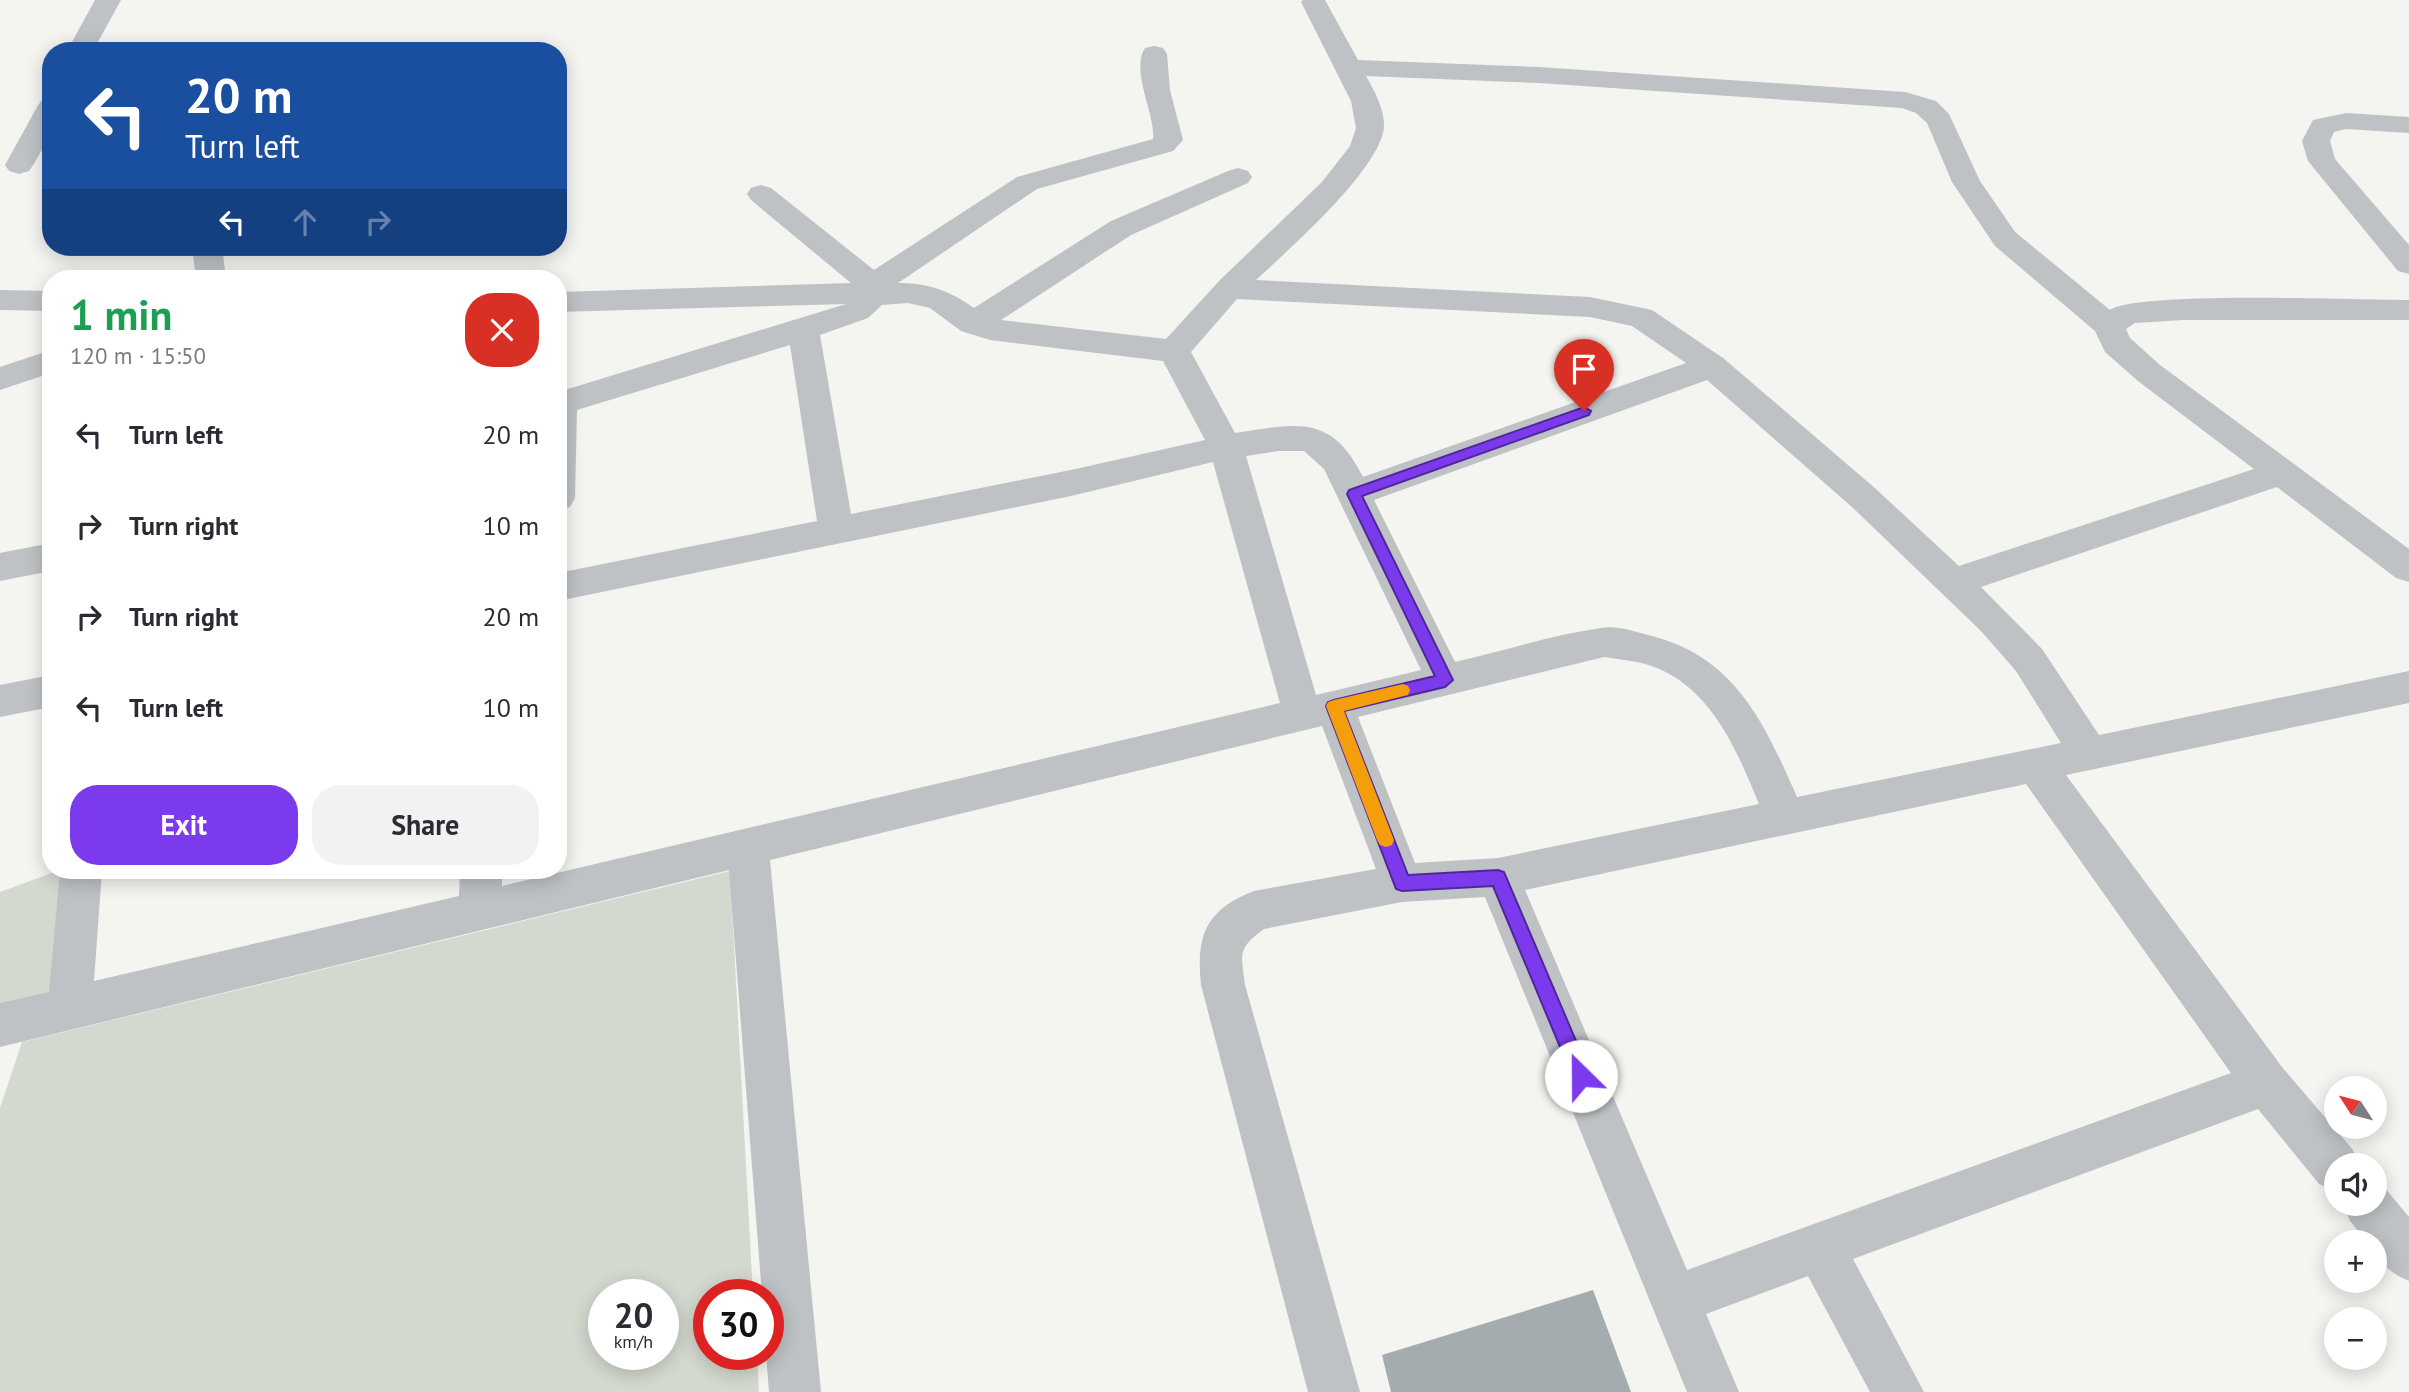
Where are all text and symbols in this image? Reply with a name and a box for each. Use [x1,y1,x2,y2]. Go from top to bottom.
text: 20 m [185,63,292,127]
icon: left [70,70,161,161]
text: Turn left [185,125,300,167]
icon: left [213,203,251,241]
icon: ahead [286,203,324,241]
icon: right [359,203,397,241]
text: 1 min [70,287,172,342]
button: close [465,293,539,367]
pin [1554,339,1614,411]
text: 120 m · 15:50 [70,341,206,370]
icon: arrive [1565,350,1603,388]
icon: left [70,416,108,454]
text: Turn left [129,418,223,451]
text: 20 m [483,418,539,451]
icon: right [70,507,108,545]
text: Turn right [129,509,238,542]
text: 10 m [483,509,539,542]
icon: right [70,598,108,636]
text: Turn right [129,600,238,633]
text: 20 m [483,600,539,633]
icon: left [70,689,108,727]
text: Turn left [129,691,223,724]
text: 10 m [483,691,539,724]
button: Exit [70,785,298,865]
button: Share [312,785,539,865]
position arrow [1544,1039,1618,1113]
north arrow [2324,1076,2387,1139]
map controls [2324,1076,2387,1370]
button: sound [2324,1153,2387,1216]
button: + [2324,1230,2387,1293]
speed limit sign: 30 [693,1279,784,1370]
text: 20 [614,1292,653,1338]
button: − [2324,1307,2387,1370]
text: km/h [614,1330,653,1353]

